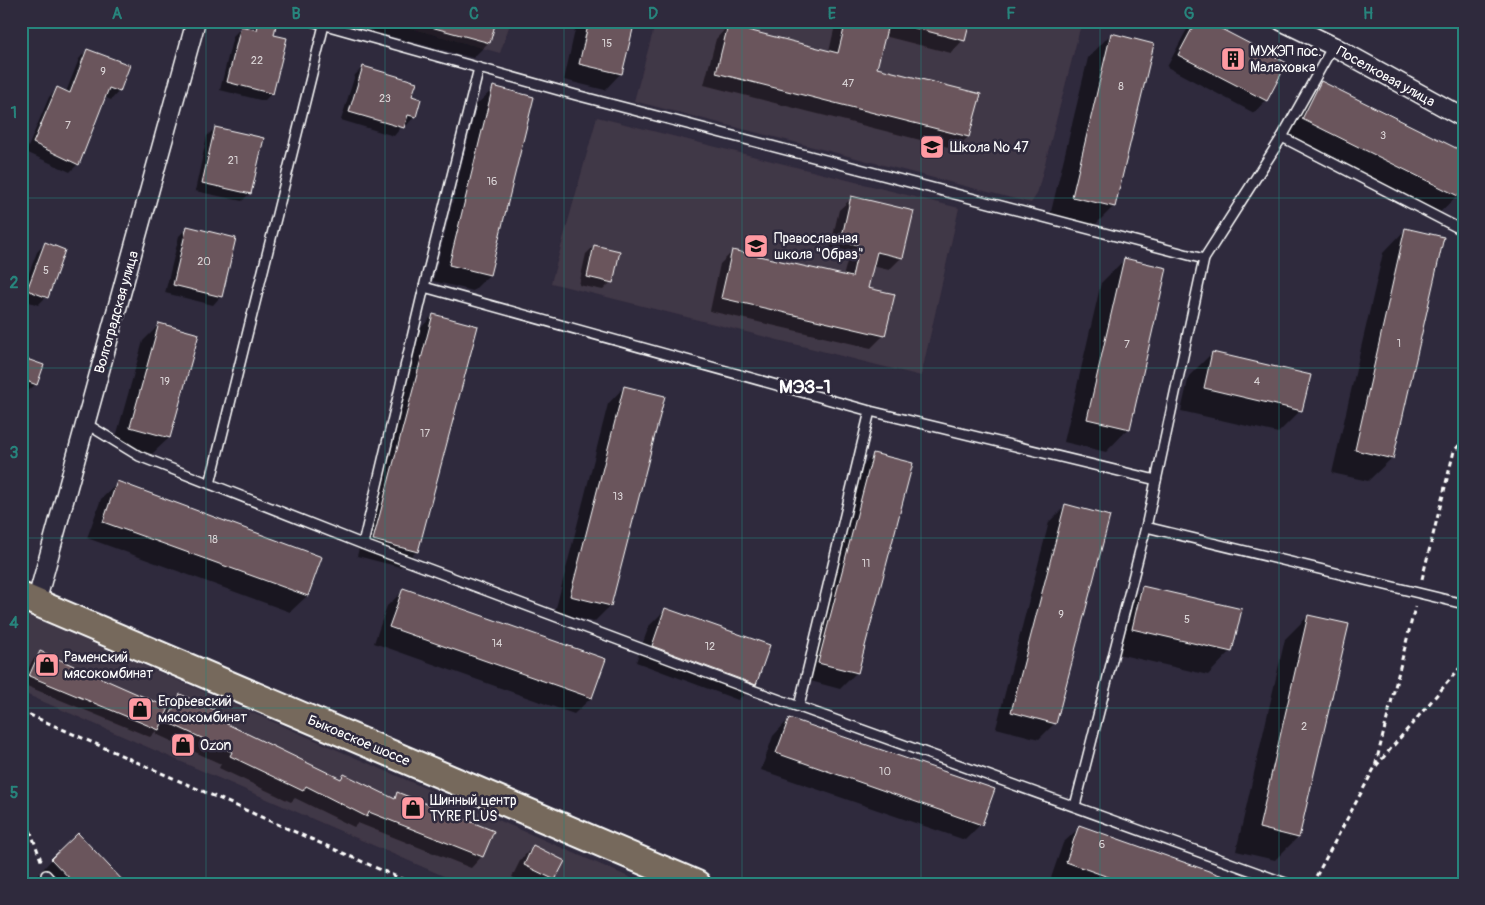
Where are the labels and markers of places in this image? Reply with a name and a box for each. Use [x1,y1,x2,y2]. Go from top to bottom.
place label: МУЖЭП пос. Малаховка [1250,43,1322,76]
building icon: МУЖЭП пос. Малаховка [1220,46,1246,72]
school or university icon: Школа № 47 [919,134,945,160]
place label: Школа № 47 [950,139,1029,156]
place label: Православная школа "Образ" [774,230,864,263]
school or university icon: Православная школа "Образ" [743,233,769,259]
place label: Раменский мясокомбинат [64,649,153,682]
shop icon: Раменский мясокомбинат [34,652,60,678]
place label: Егорьевский мясокомбинат [158,693,247,726]
shop icon: Егорьевский мясокомбинат [127,696,153,722]
shop icon: Ozon [170,732,196,758]
place label: Ozon [200,737,232,754]
place label: Шинный центр TYRE PLUS [430,792,517,825]
shop icon: Шинный центр TYRE PLUS [400,795,426,821]

